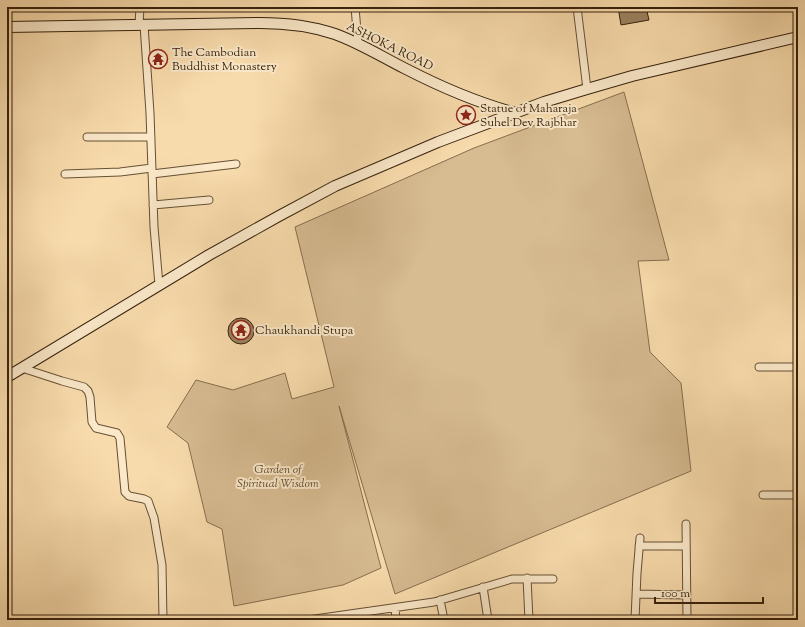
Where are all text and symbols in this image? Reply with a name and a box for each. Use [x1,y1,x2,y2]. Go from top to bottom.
street label: ASHOKA ROAD [343,18,436,76]
place label: The Cambodian Buddhist Monastery [172,44,277,76]
temple icon: The Cambodian Buddhist Monastery [147,48,169,70]
place label: Statue of Maharaja Suhel Dev Rajbhar [480,100,577,132]
place icon: Statue of Maharaja Suhel Dev Rajbhar [455,104,477,126]
temple icon: Chaukhandi Stupa [230,319,252,341]
place label: Chaukhandi Stupa [255,322,354,340]
park label: Garden of Spiritual Wisdom [237,461,319,493]
scale bar [655,579,763,605]
text: 100 m [661,585,690,603]

